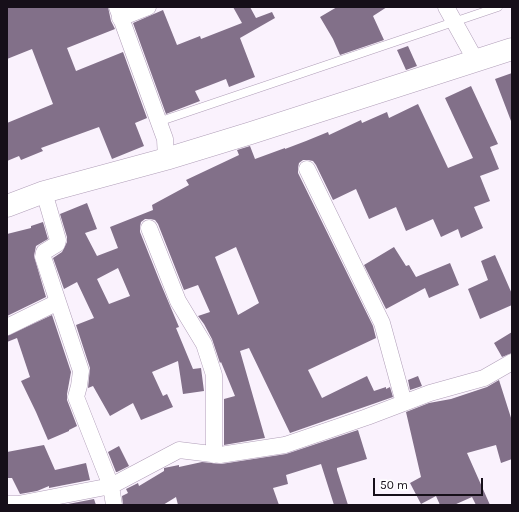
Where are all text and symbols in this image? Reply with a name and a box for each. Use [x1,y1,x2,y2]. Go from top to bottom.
scale bar [375,470,485,496]
text: 50 m [380,478,408,492]

